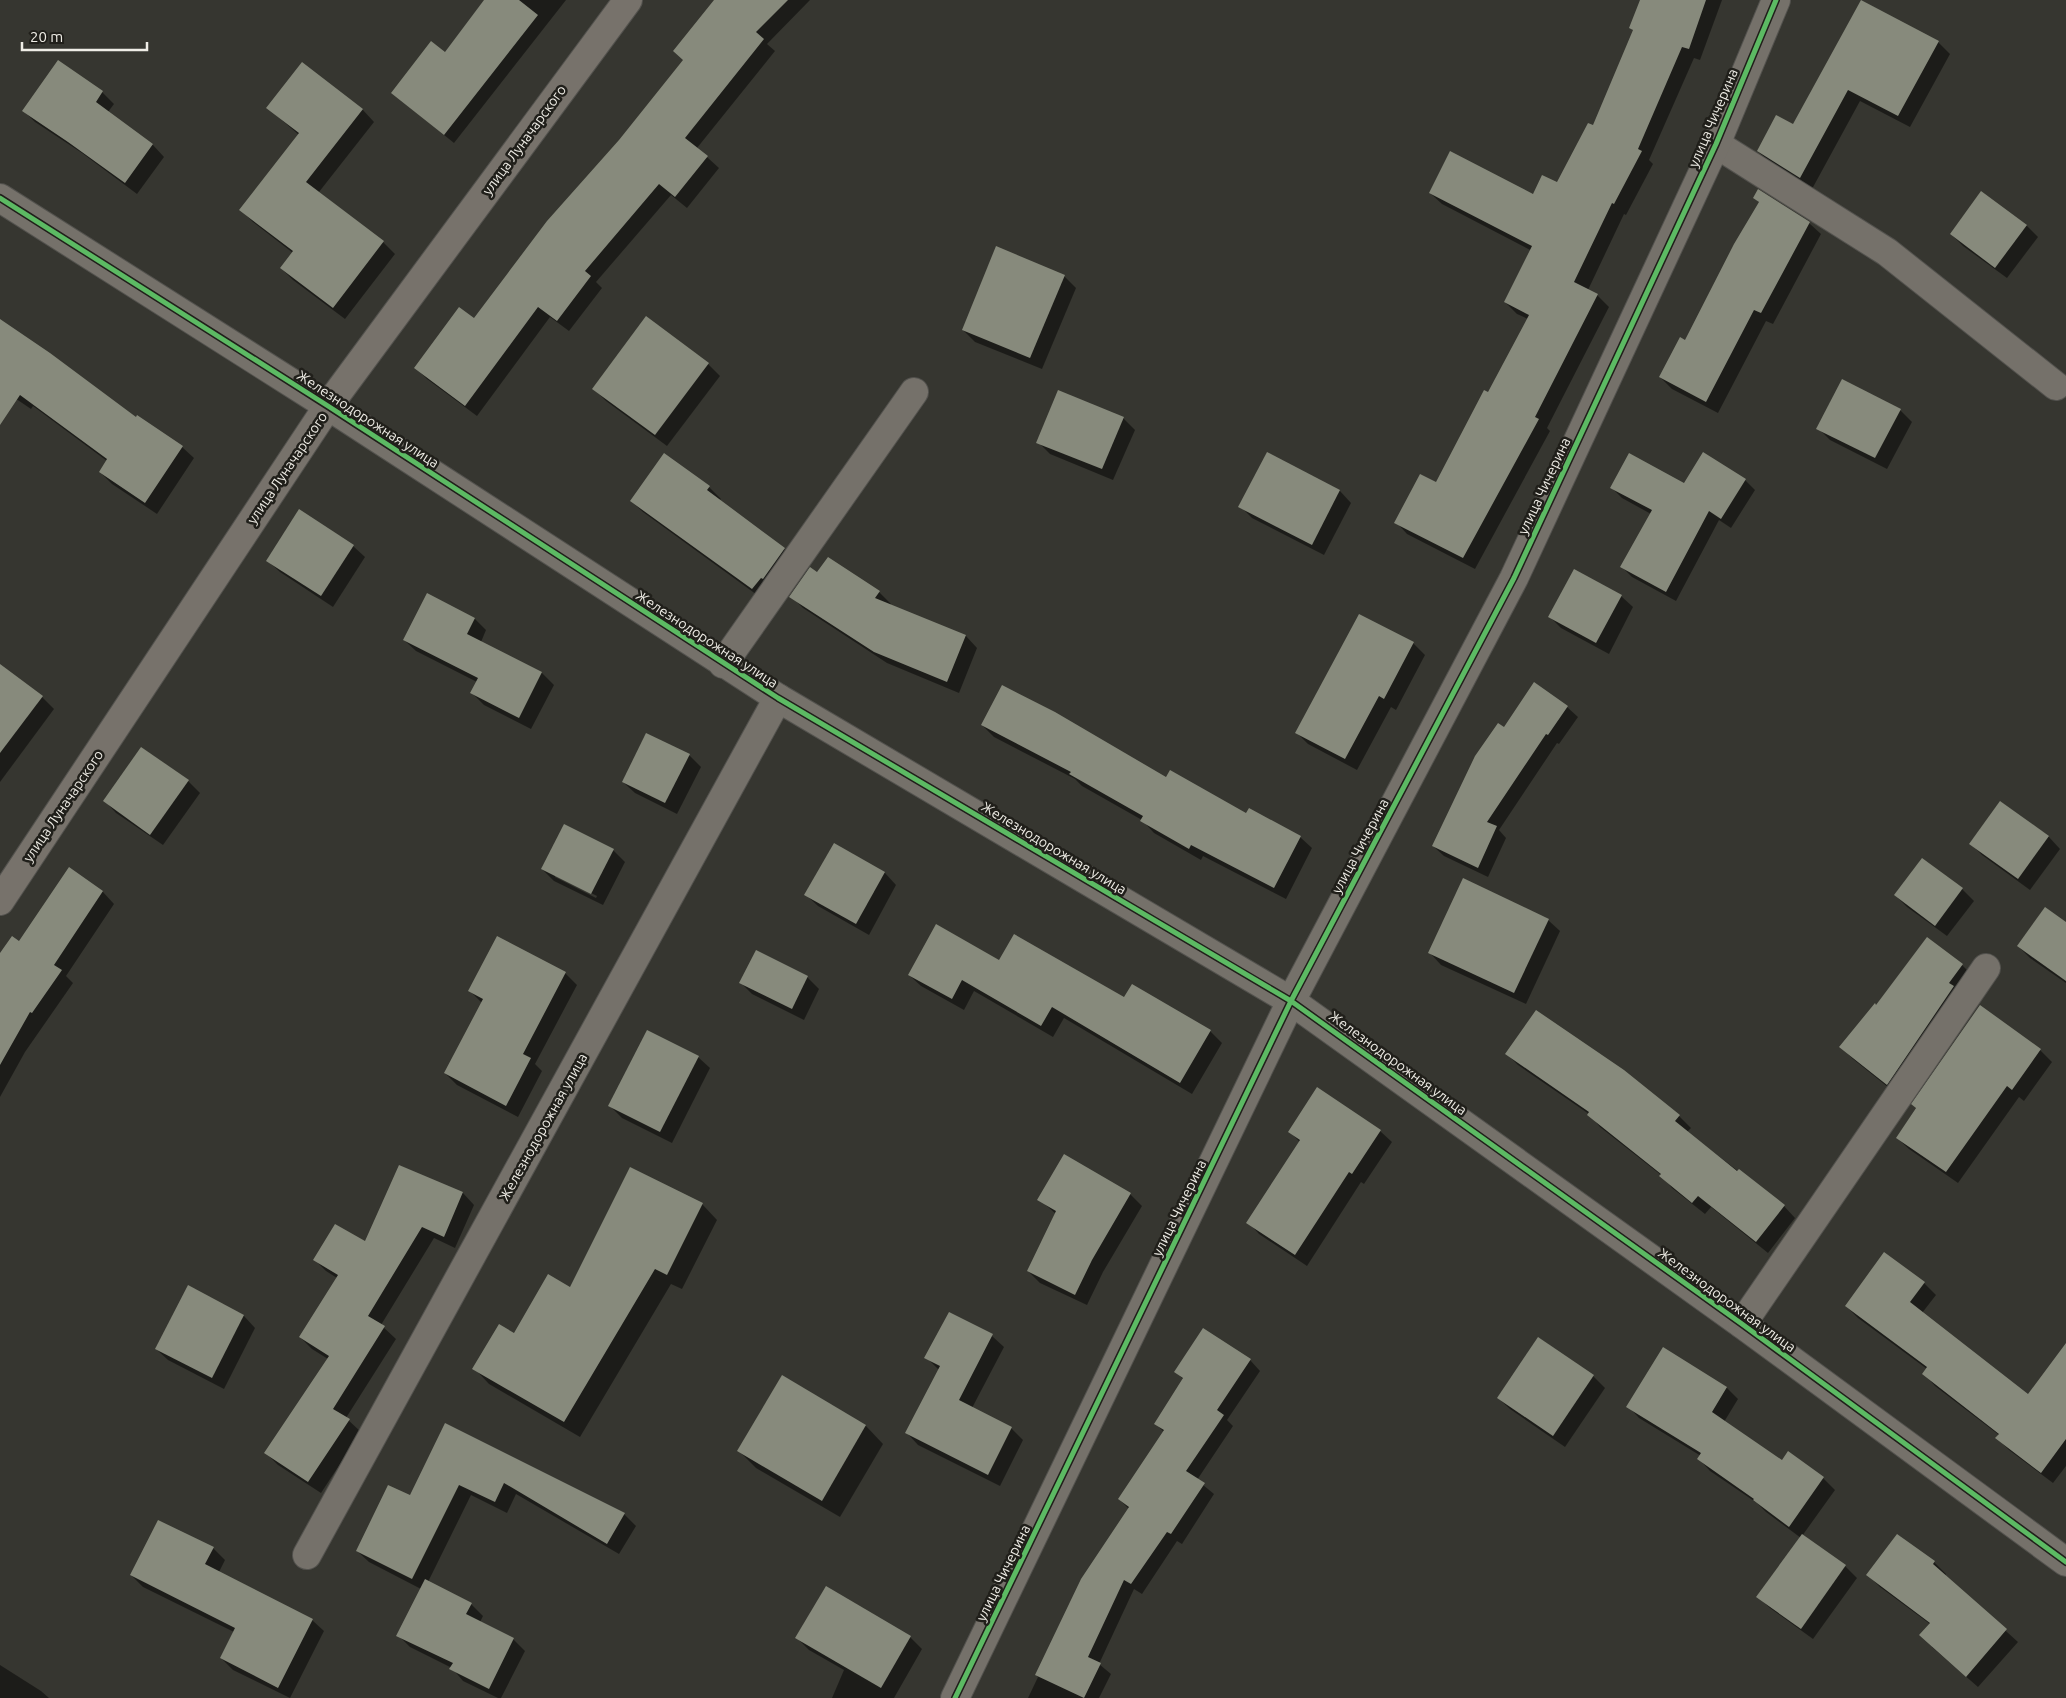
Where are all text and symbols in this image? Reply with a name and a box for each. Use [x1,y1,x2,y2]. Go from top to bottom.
scale bar [22,20,148,52]
text: 20 m [30,28,63,45]
street label: улица Чичерина [1685,66,1741,170]
street label: улица Луначарского [479,82,569,198]
street label: Железнодорожная улица [294,367,442,471]
street label: улица Луначарского [244,409,330,527]
street label: улица Чичерина [1514,435,1574,537]
street label: Железнодорожная улица [633,587,781,691]
street label: улица Луначарского [20,747,106,865]
street label: улица Чичерина [1328,796,1392,896]
street label: Железнодорожная улица [979,798,1129,898]
street label: Железнодорожная улица [1326,1008,1470,1118]
street label: Железнодорожная улица [496,1051,590,1203]
street label: улица Чичерина [1149,1157,1209,1259]
street label: Железнодорожная улица [1655,1245,1799,1355]
street label: улица Чичерина [973,1522,1033,1624]

